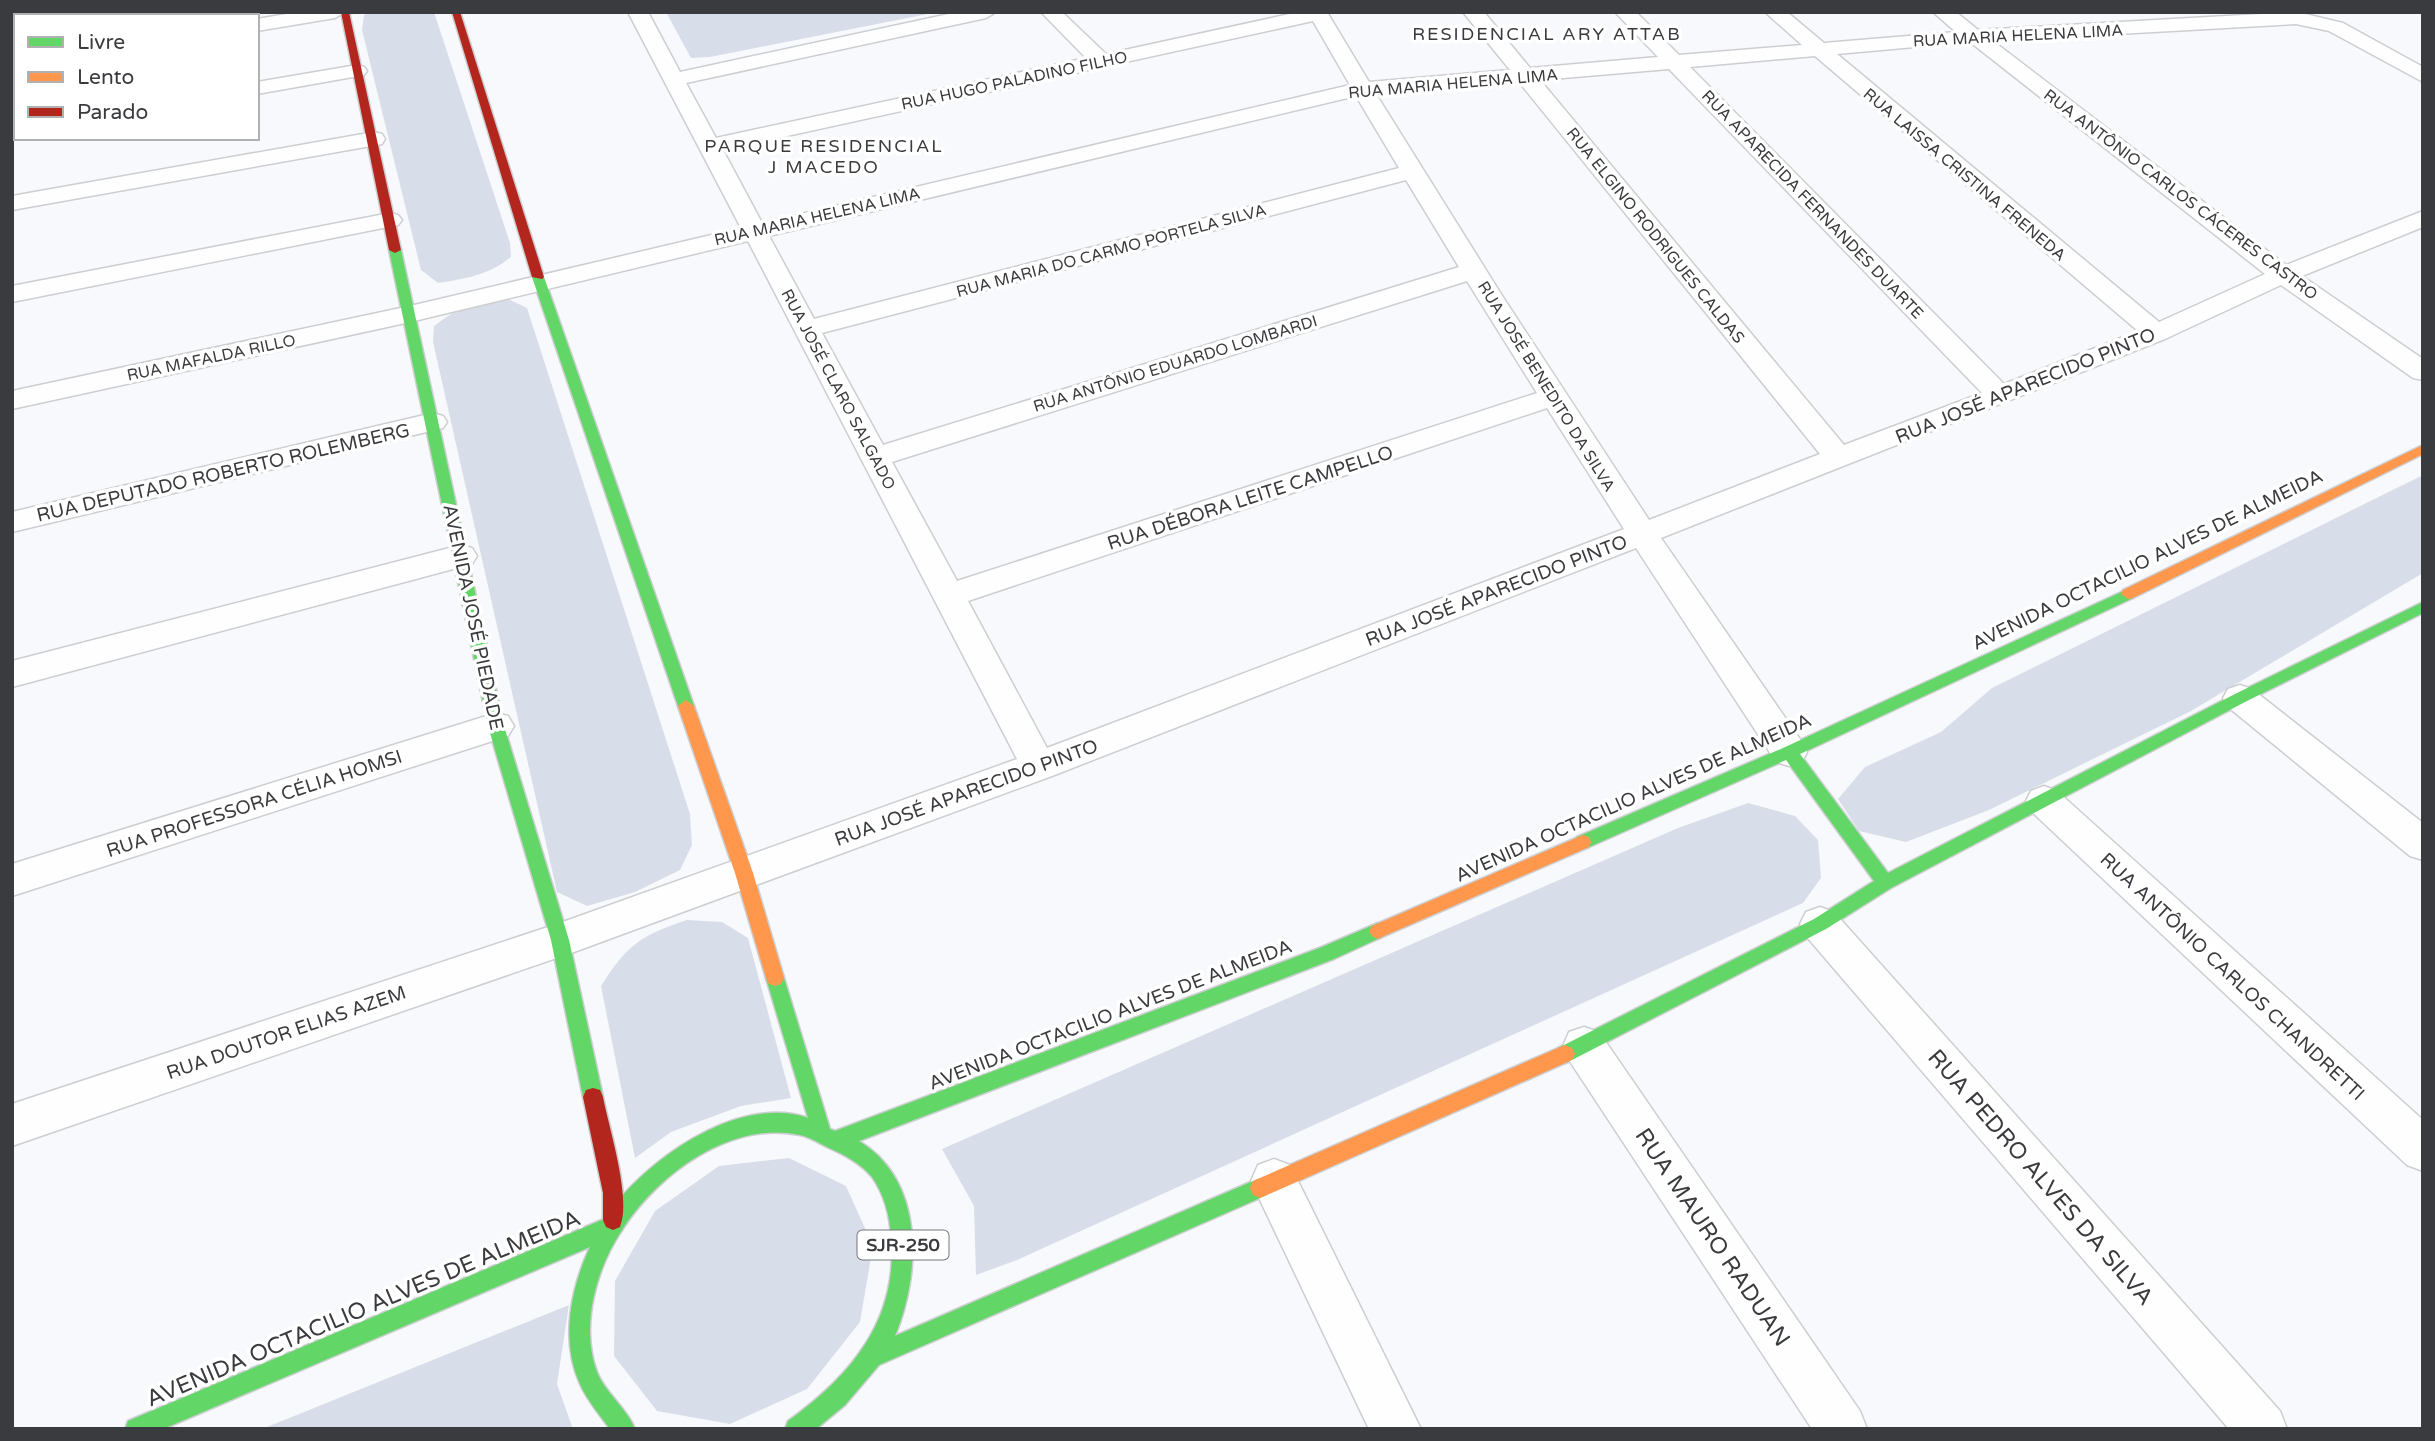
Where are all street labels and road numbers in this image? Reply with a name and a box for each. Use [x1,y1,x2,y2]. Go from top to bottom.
street label: RUA MARIA HELENA LIMA [1912,20,2124,51]
street label: RUA HUGO PALADINO FILHO [899,47,1129,115]
street label: RUA MARIA HELENA LIMA [1347,65,1559,103]
street label: RUA LAISSA CRISTINA FRENEDA [1859,84,2070,265]
street label: RUA ANTÔNIO CARLOS CÁCERES CASTRO [2039,85,2321,304]
street label: RUA APARECIDA FERNANDES DUARTE [1697,86,1927,323]
street label: RUA ELGINO RODRIGUES CALDAS [1562,124,1749,348]
street label: RUA MARIA HELENA LIMA [712,184,922,250]
street label: RUA MARIA DO CARMO PORTELA SILVA [954,200,1269,302]
street label: RUA JOSÉ BENEDITO DA SILVA [1473,278,1619,496]
street label: RUA JOSÉ CLARO SALGADO [777,286,900,493]
street label: RUA ANTÔNIO EDUARDO LOMBARDI [1031,311,1320,417]
street label: RUA JOSÉ APARECIDO PINTO [1892,324,2159,448]
street label: RUA MAFALDA RILLO [125,330,297,386]
street label: RUA DEPUTADO ROBERTO ROLEMBERG [35,419,412,527]
street label: RUA DÉBORA LEITE CAMPELLO [1105,441,1396,555]
street label: AVENIDA OCTACILIO ALVES DE ALMEIDA [1969,465,2326,655]
street label: AVENIDA JOSÉ PIEDADE [438,502,508,732]
street label: RUA JOSÉ APARECIDO PINTO [1362,531,1630,651]
street label: AVENIDA OCTACILIO ALVES DE ALMEIDA [1452,709,1815,887]
street label: RUA JOSÉ APARECIDO PINTO [832,735,1101,851]
street label: RUA PROFESSORA CÉLIA HOMSI [104,746,405,862]
street label: RUA ANTÔNIO CARLOS CHANDRETTI [2096,848,2369,1105]
street label: AVENIDA OCTACILIO ALVES DE ALMEIDA [926,935,1295,1095]
street label: RUA DOUTOR ELIAS AZEM [164,982,409,1084]
street label: RUA PEDRO ALVES DA SILVA [1921,1044,2159,1311]
street label: RUA MAURO RADUAN [1629,1123,1796,1352]
street label: AVENIDA OCTACILIO ALVES DE ALMEIDA [142,1204,585,1413]
road number: SJR-250 [858,1230,948,1260]

